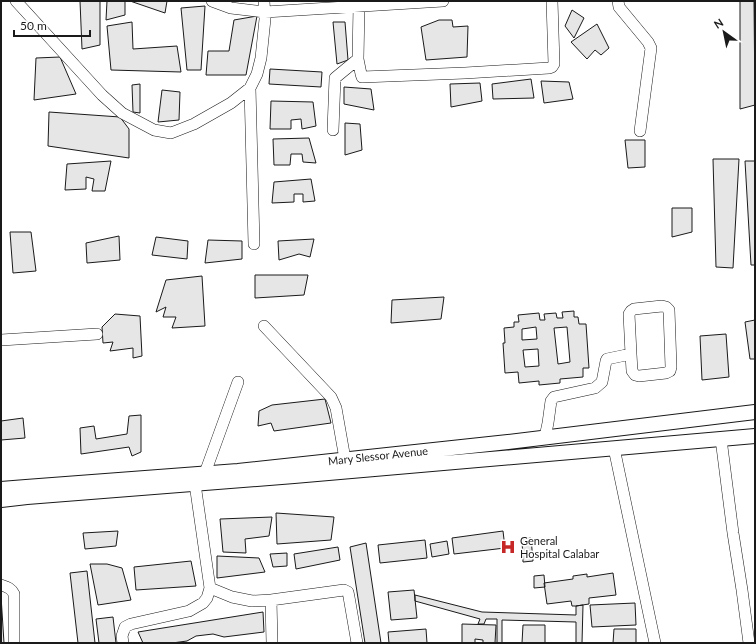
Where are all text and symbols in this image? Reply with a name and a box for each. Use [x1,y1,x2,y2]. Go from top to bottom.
scale bar [14,12,90,38]
north arrow [704,12,744,52]
text: N [711,15,725,31]
text: 50 m [20,18,47,33]
street label: Mary Slessor Avenue [327,444,429,467]
place label: General Hospital Calabar [520,534,599,560]
hospital icon: General Hospital Calabar [499,538,517,556]

